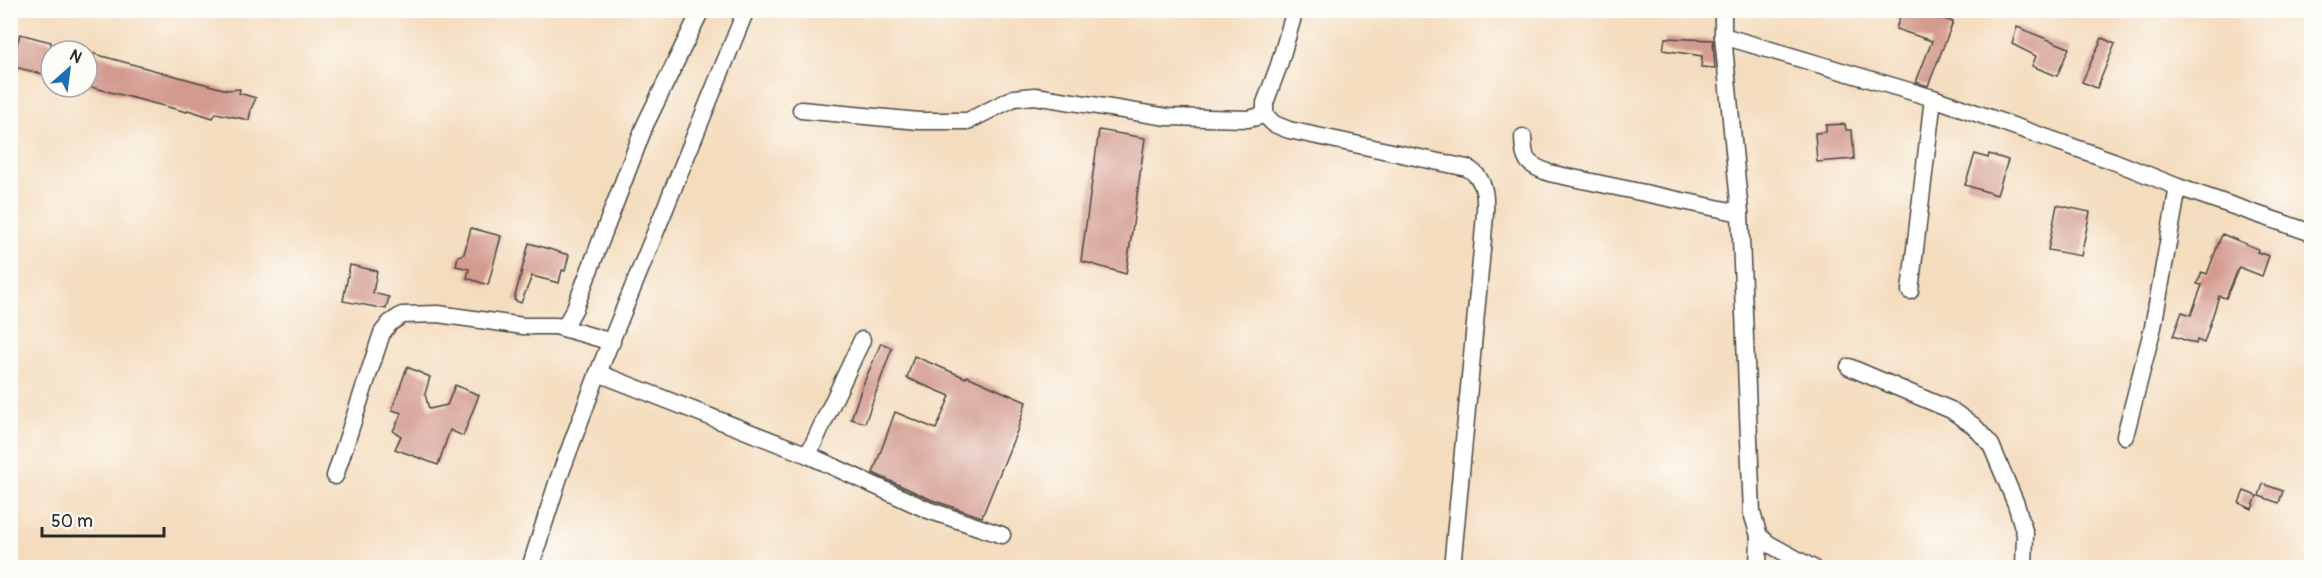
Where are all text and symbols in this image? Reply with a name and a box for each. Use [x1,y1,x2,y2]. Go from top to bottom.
north arrow [39,39,99,99]
text: N [66,45,85,68]
scale bar [42,500,164,538]
text: 50 m [51,510,93,533]

